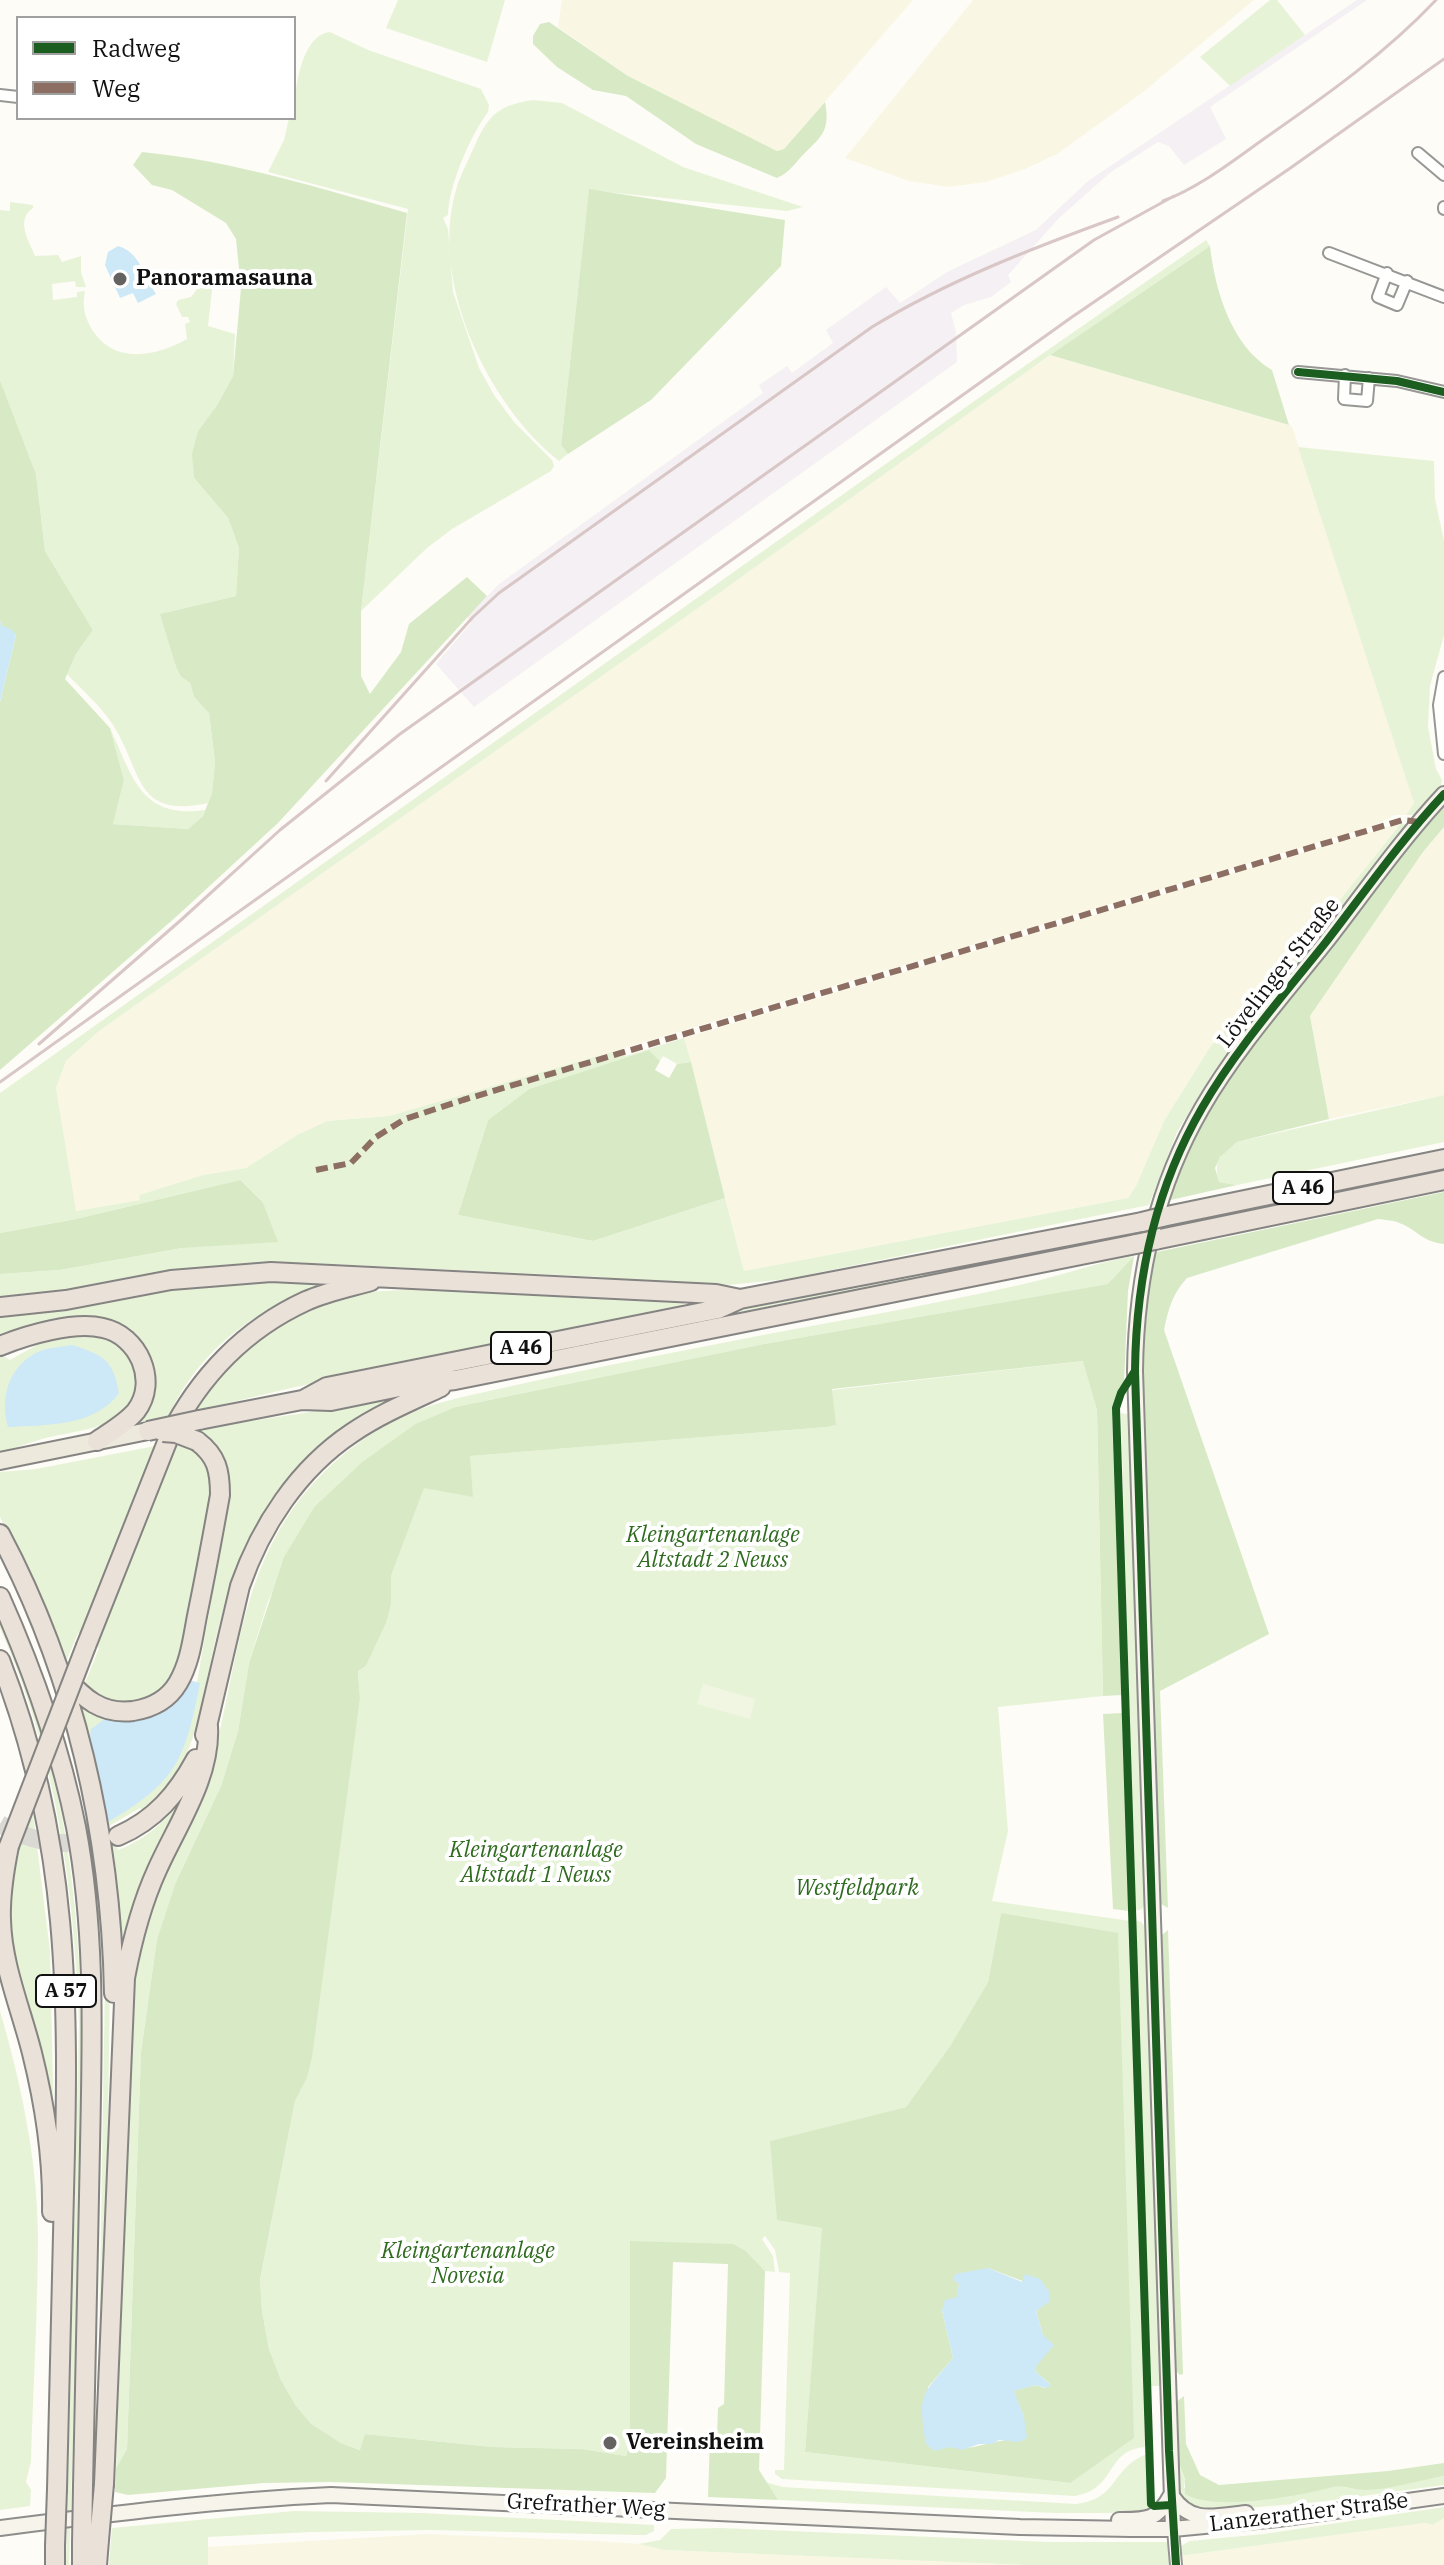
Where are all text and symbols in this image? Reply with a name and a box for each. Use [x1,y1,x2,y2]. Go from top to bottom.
legend [16,16,296,120]
text: Radweg [92,32,180,64]
text: Weg [92,72,140,104]
place label: Panoramasauna [136,266,313,292]
marker: Panoramasauna [111,270,129,288]
street label: Lövelinger Straße [1212,893,1346,1053]
road number: A 46 [1273,1172,1333,1204]
road number: A 46 [491,1332,551,1364]
park label: Kleingartenanlage Altstadt 2 Neuss [626,1523,800,1574]
park label: Kleingartenanlage Altstadt 1 Neuss [449,1838,623,1890]
park label: Westfeldpark [795,1876,919,1902]
road number: A 57 [36,1975,96,2007]
park label: Kleingartenanlage Novesia [381,2239,555,2290]
place label: Vereinsheim [626,2430,764,2456]
marker: Vereinsheim [601,2434,619,2452]
street label: Lanzerather Straße [1208,2488,1410,2538]
street label: Grefrather Weg [506,2489,666,2523]

